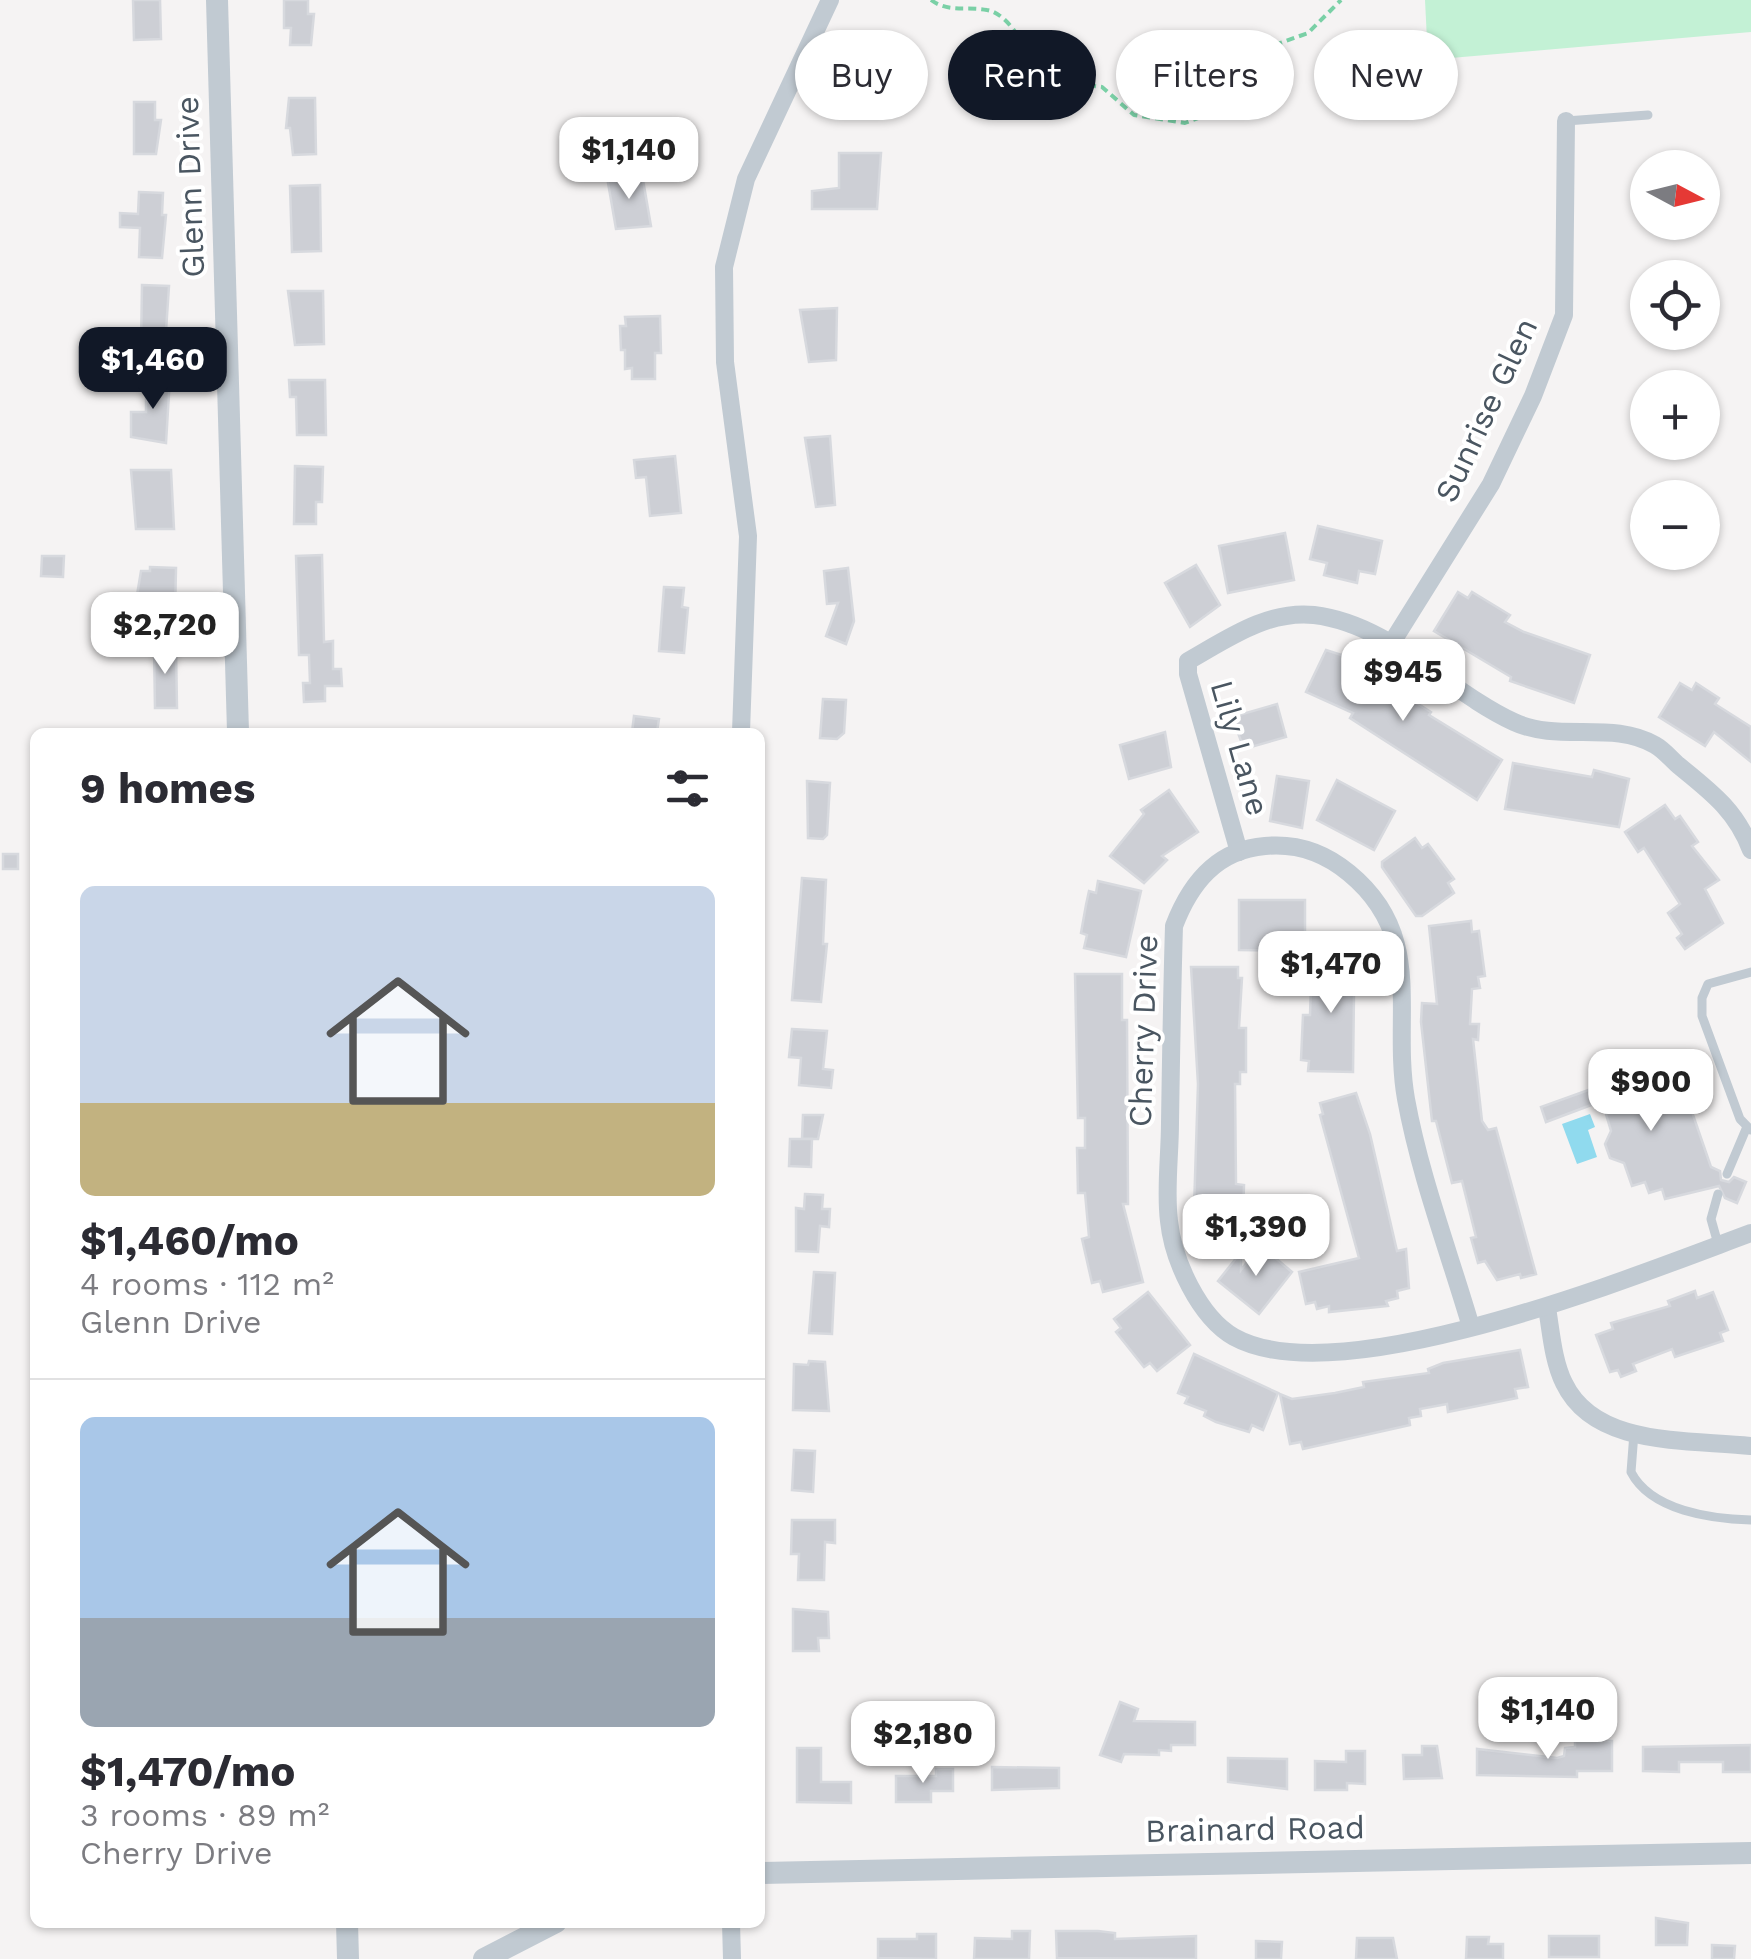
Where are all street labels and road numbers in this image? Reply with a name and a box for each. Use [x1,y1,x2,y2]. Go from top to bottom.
street label: Glenn Drive [168,96,212,278]
street label: Sunrise Glen [1427,312,1545,508]
street label: Lily Lane [1203,676,1277,820]
street label: Cherry Drive [1121,934,1165,1128]
street label: Brainard Road [1145,1808,1365,1850]

